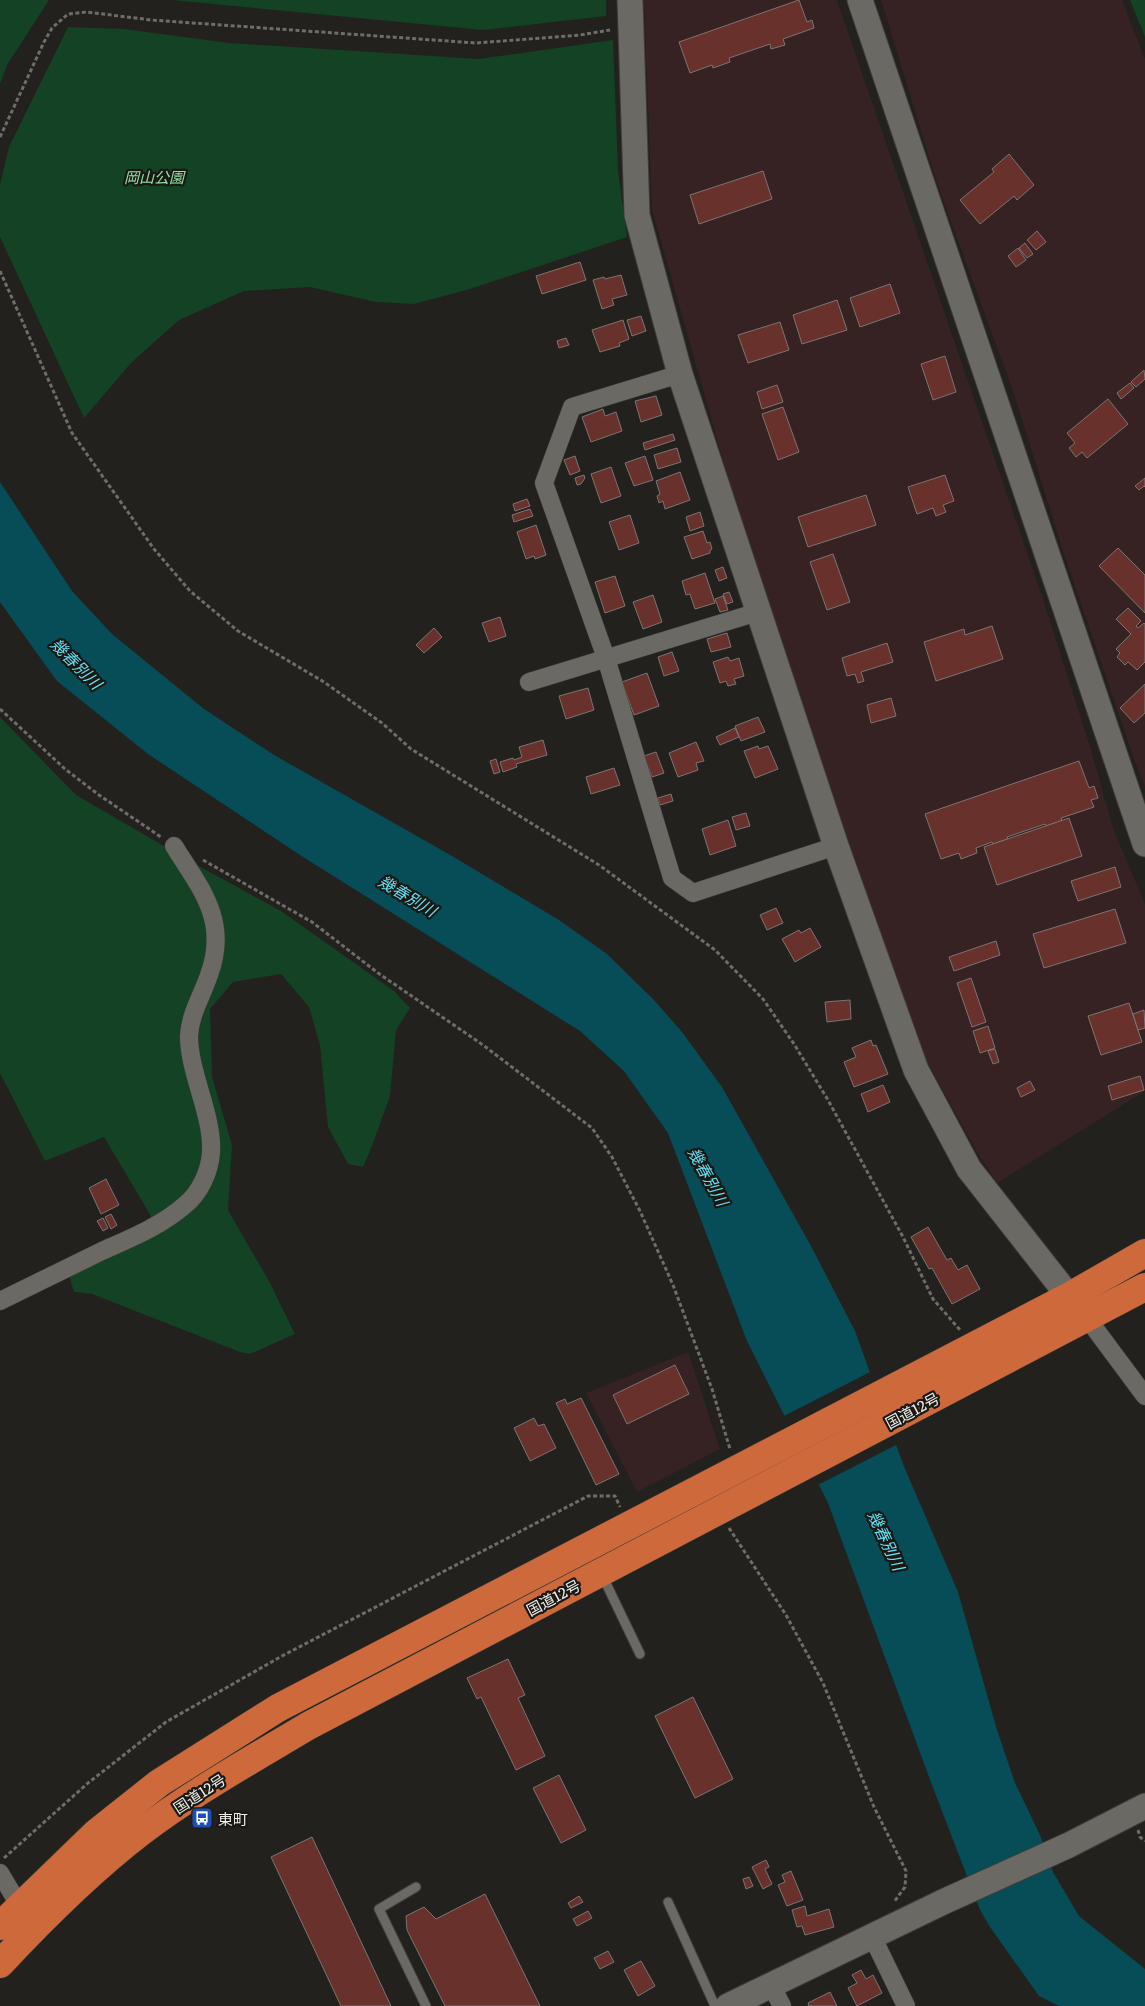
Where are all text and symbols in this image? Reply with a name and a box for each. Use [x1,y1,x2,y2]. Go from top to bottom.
park label: 岡山公園 [124,165,186,188]
water label: 幾春別川 [46,632,110,696]
water label: 幾春別川 [374,868,443,923]
water label: 幾春別川 [683,1142,736,1212]
street label: 国道12号 [881,1386,943,1434]
water label: 幾春別川 [863,1506,912,1576]
street label: 国道12号 [522,1573,584,1621]
street label: 国道12号 [168,1767,230,1819]
bus stop icon: 東町 [190,1806,214,1830]
place label: 東町 [218,1807,248,1830]

